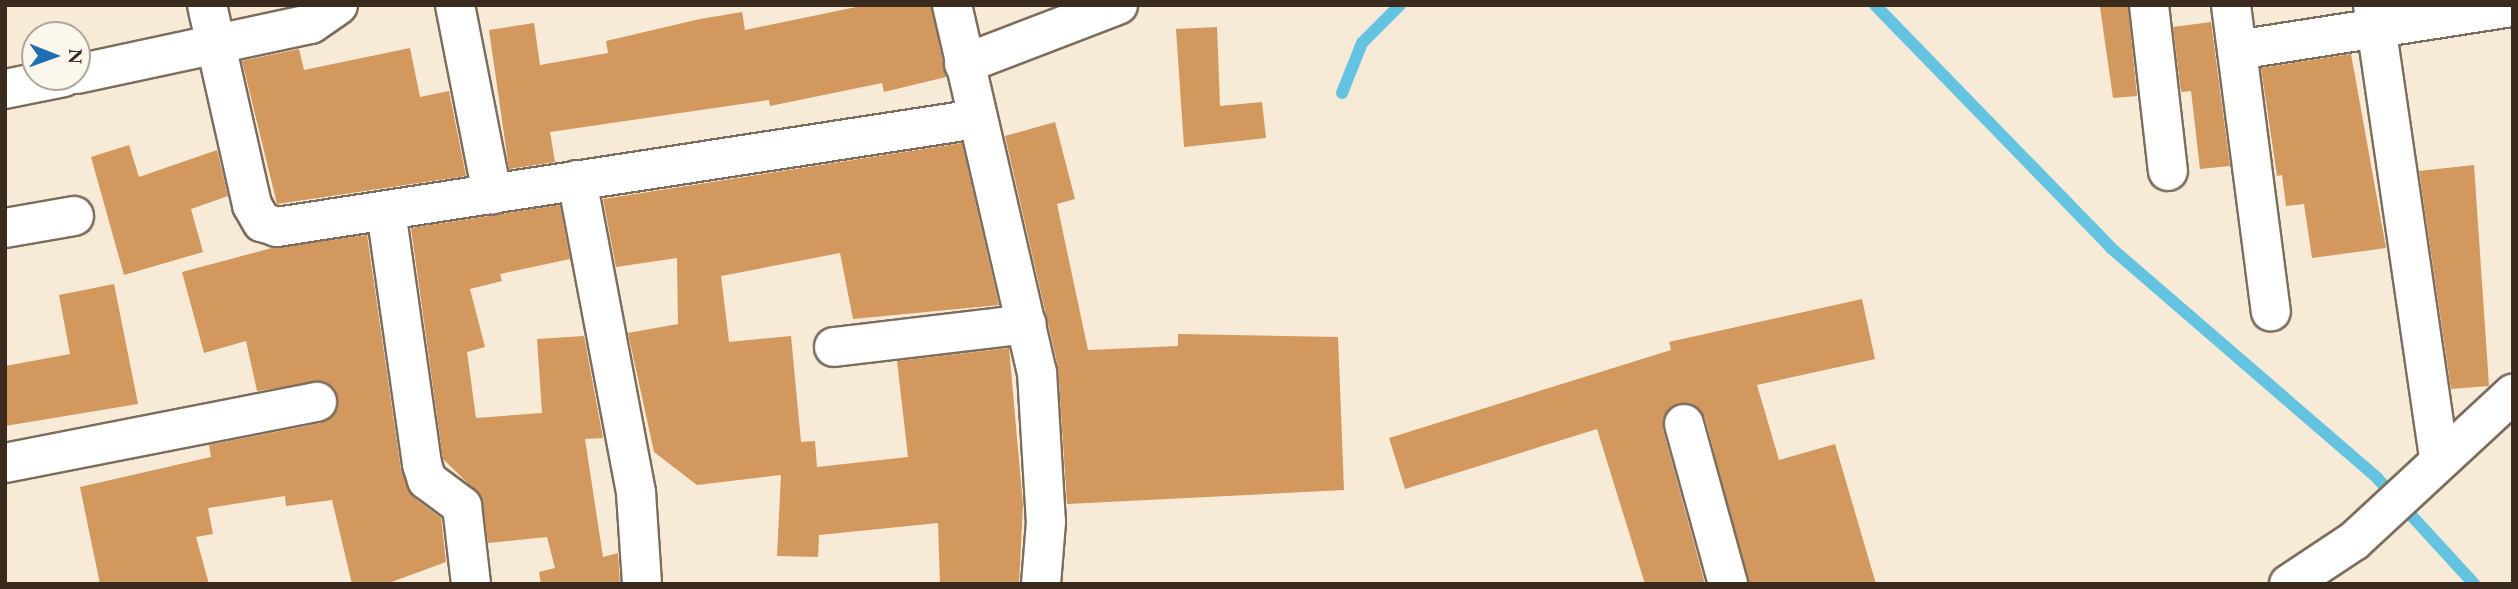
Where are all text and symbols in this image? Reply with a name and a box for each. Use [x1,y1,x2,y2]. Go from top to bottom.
north arrow [21,21,91,91]
text: N [63,48,88,64]

